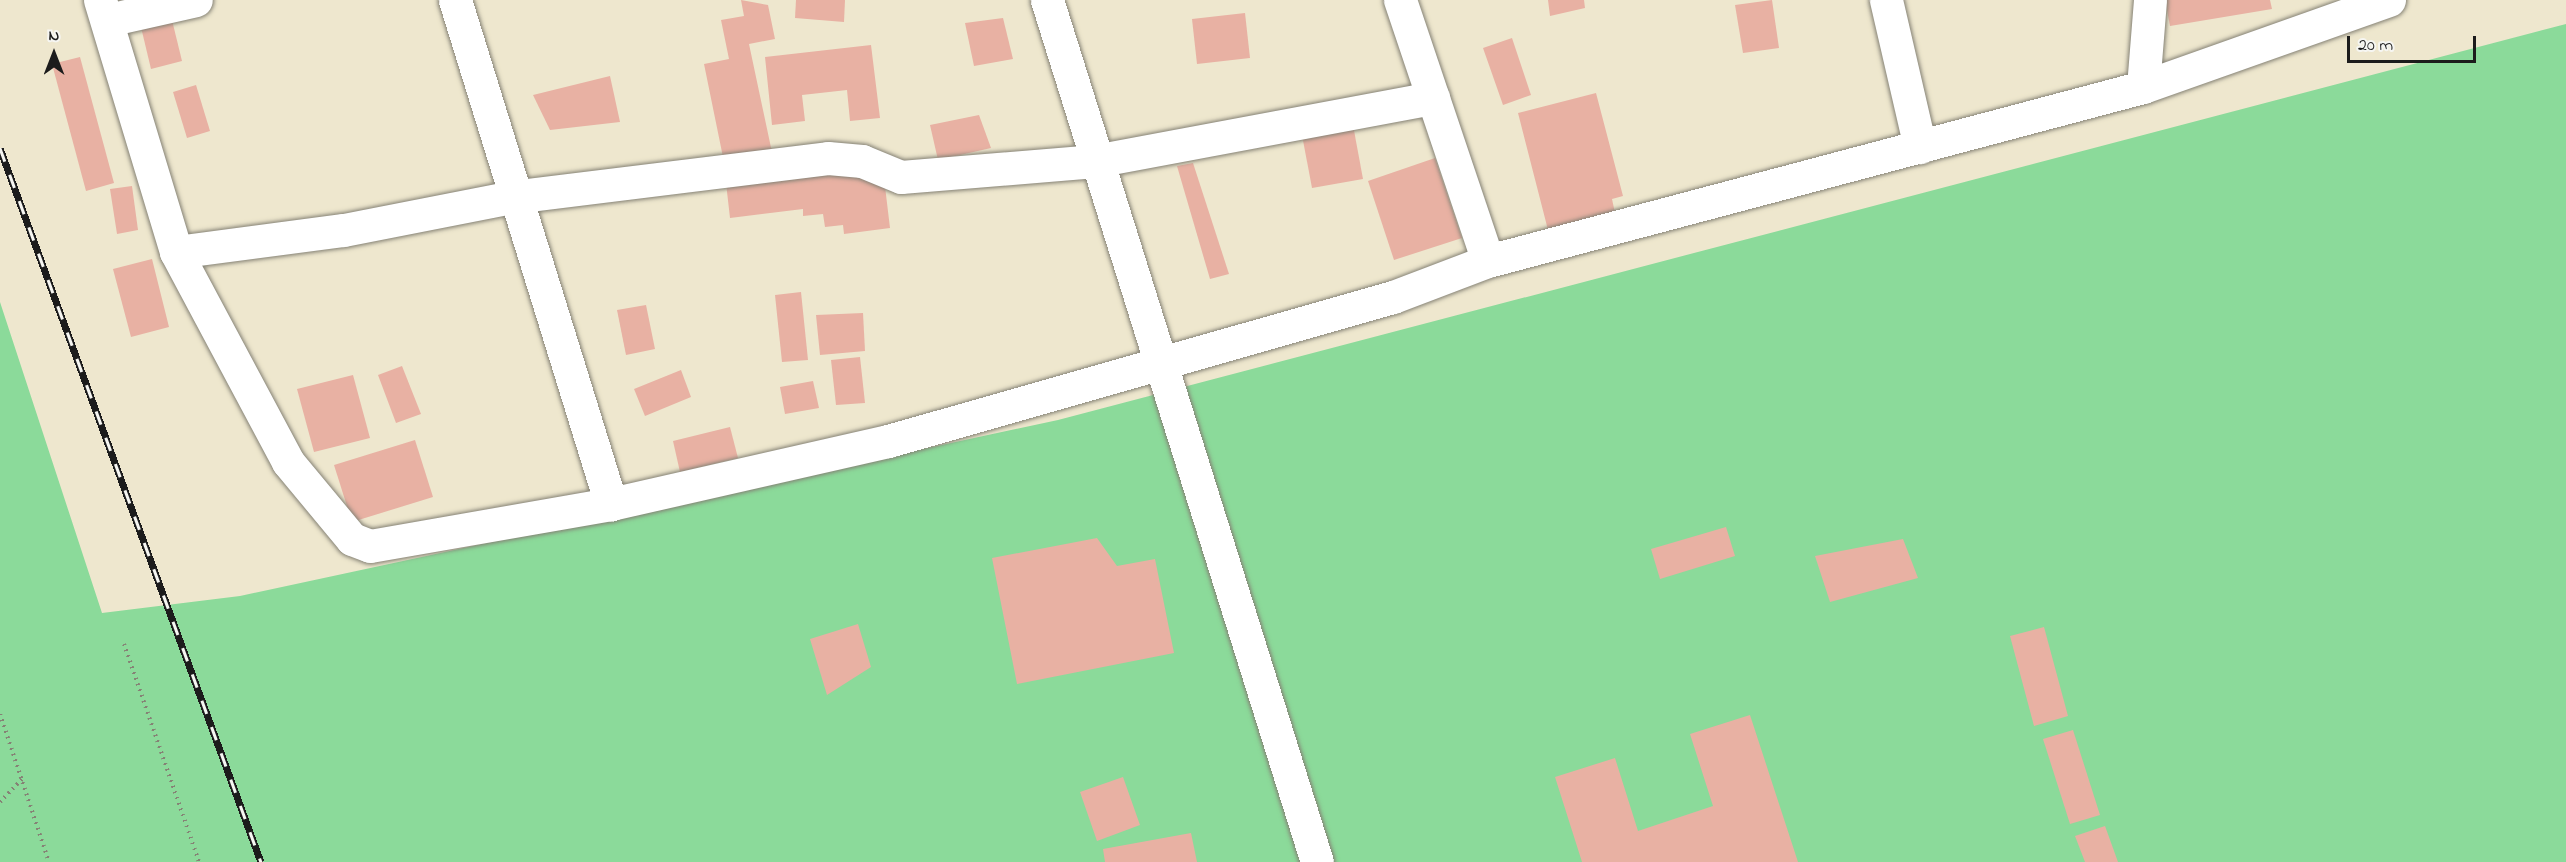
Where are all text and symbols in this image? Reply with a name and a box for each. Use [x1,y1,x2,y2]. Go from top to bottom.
north arrow [24,24,84,84]
text: N [49,24,59,48]
scale bar [2350,24,2479,62]
text: 20 m [2358,33,2393,59]

